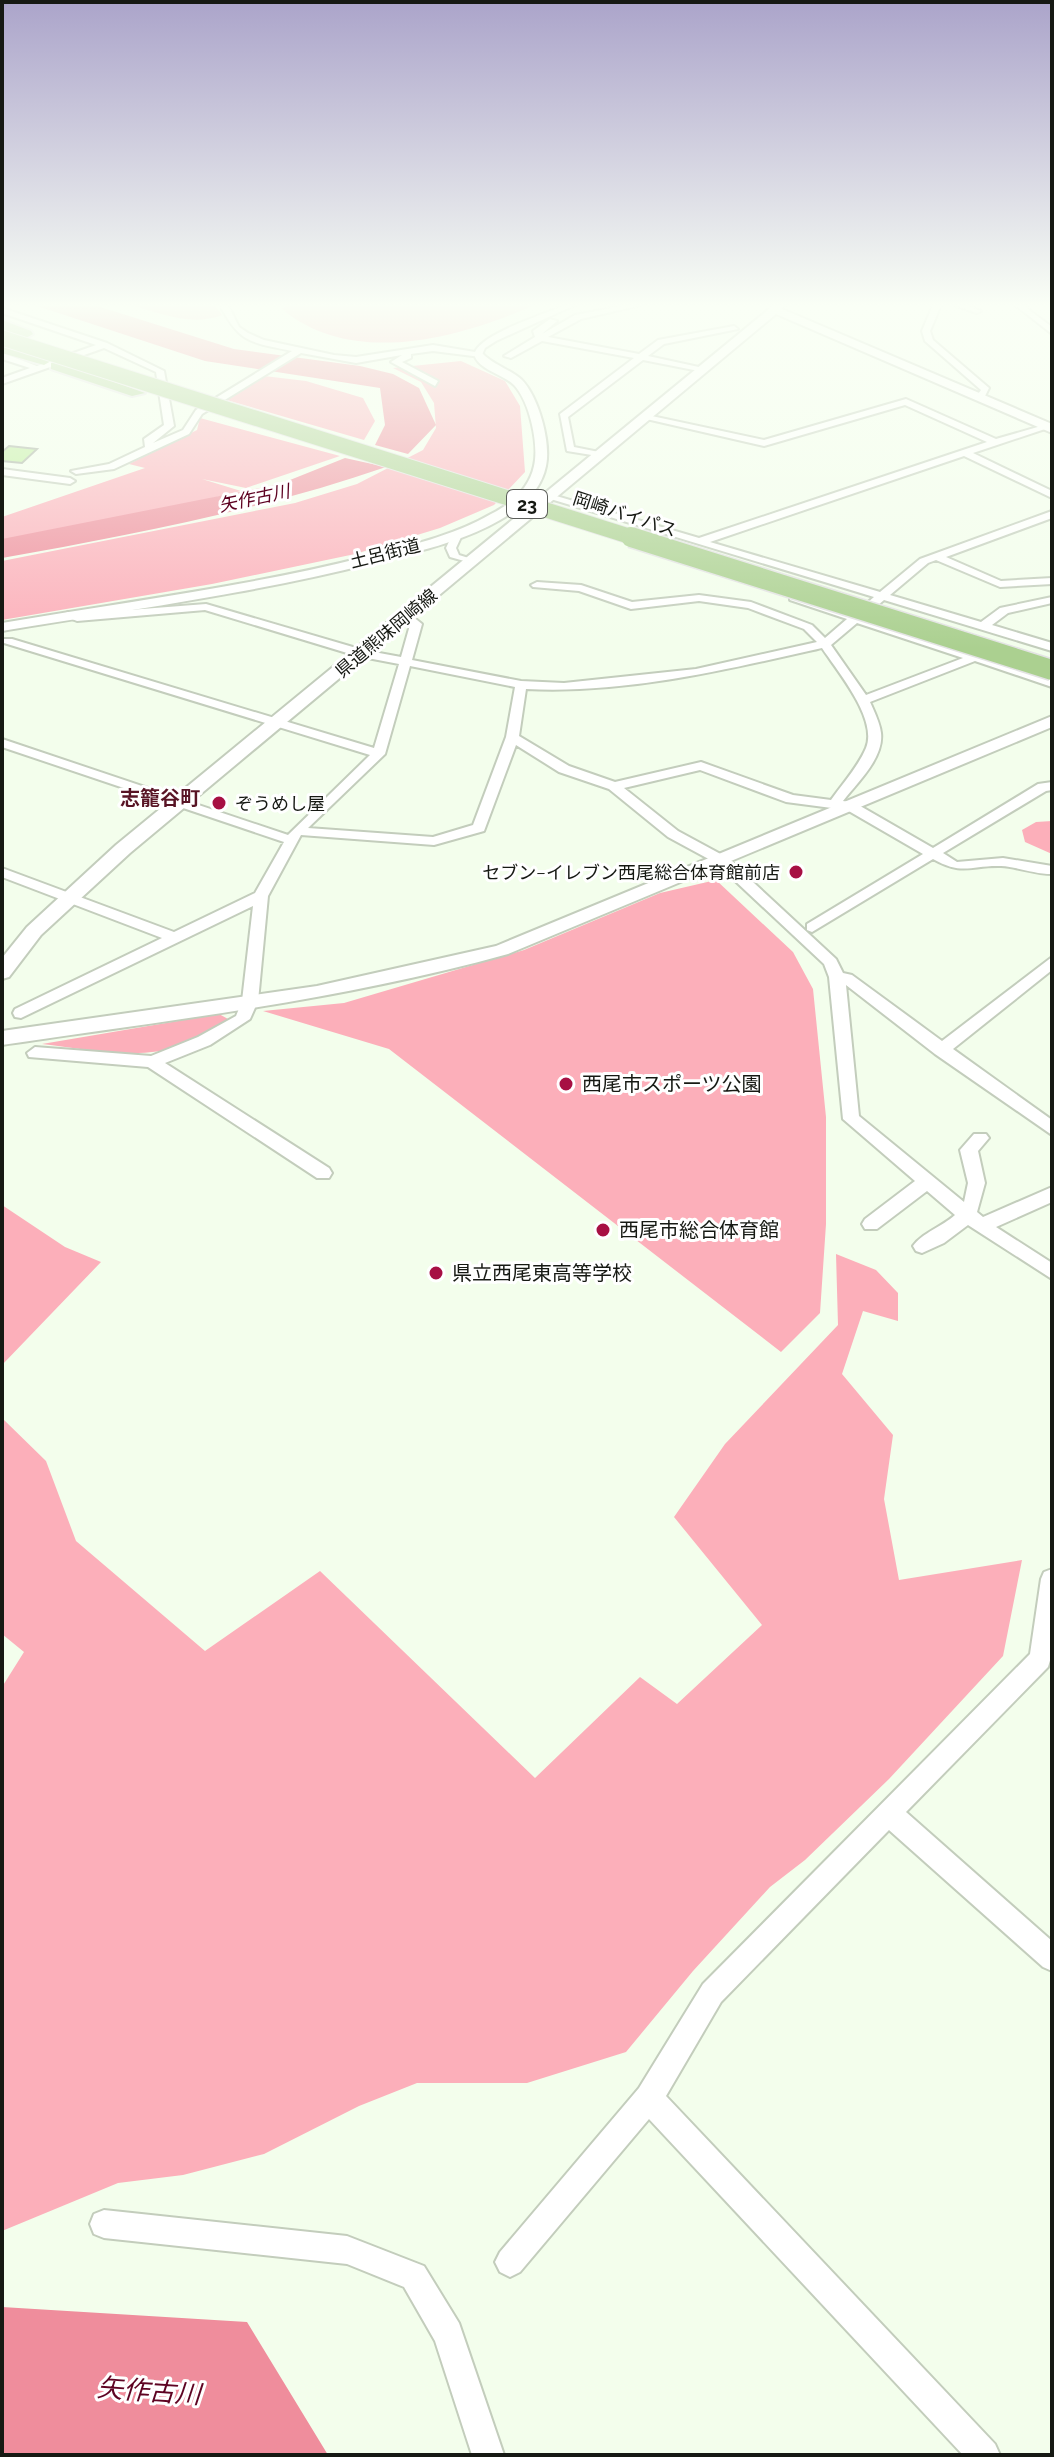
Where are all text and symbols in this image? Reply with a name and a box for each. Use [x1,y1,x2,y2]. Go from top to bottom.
water label: 矢作古川 [217,480,293,516]
street label: 岡崎バイパス [571,487,679,541]
road number: 23 [507,490,547,518]
street label: 土呂街道 [348,534,422,572]
street label: 県道熊味岡崎線 [331,584,441,682]
district label: 志籠谷町 [120,786,200,810]
place label: ぞうめし屋 [235,793,325,814]
marker: ぞうめし屋 [210,794,228,812]
place label: セブン−イレブン西尾総合体育館前店 [482,862,780,883]
marker: セブン−イレブン西尾総合体育館前店 [787,863,805,881]
place label: 西尾市スポーツ公園 [582,1072,762,1096]
marker: 西尾市スポーツ公園 [557,1075,575,1093]
place label: 西尾市総合体育館 [619,1218,779,1242]
marker: 西尾市総合体育館 [594,1221,612,1239]
place label: 県立西尾東高等学校 [452,1261,632,1285]
marker: 県立西尾東高等学校 [427,1264,445,1282]
water label: 矢作古川 [96,2372,205,2410]

